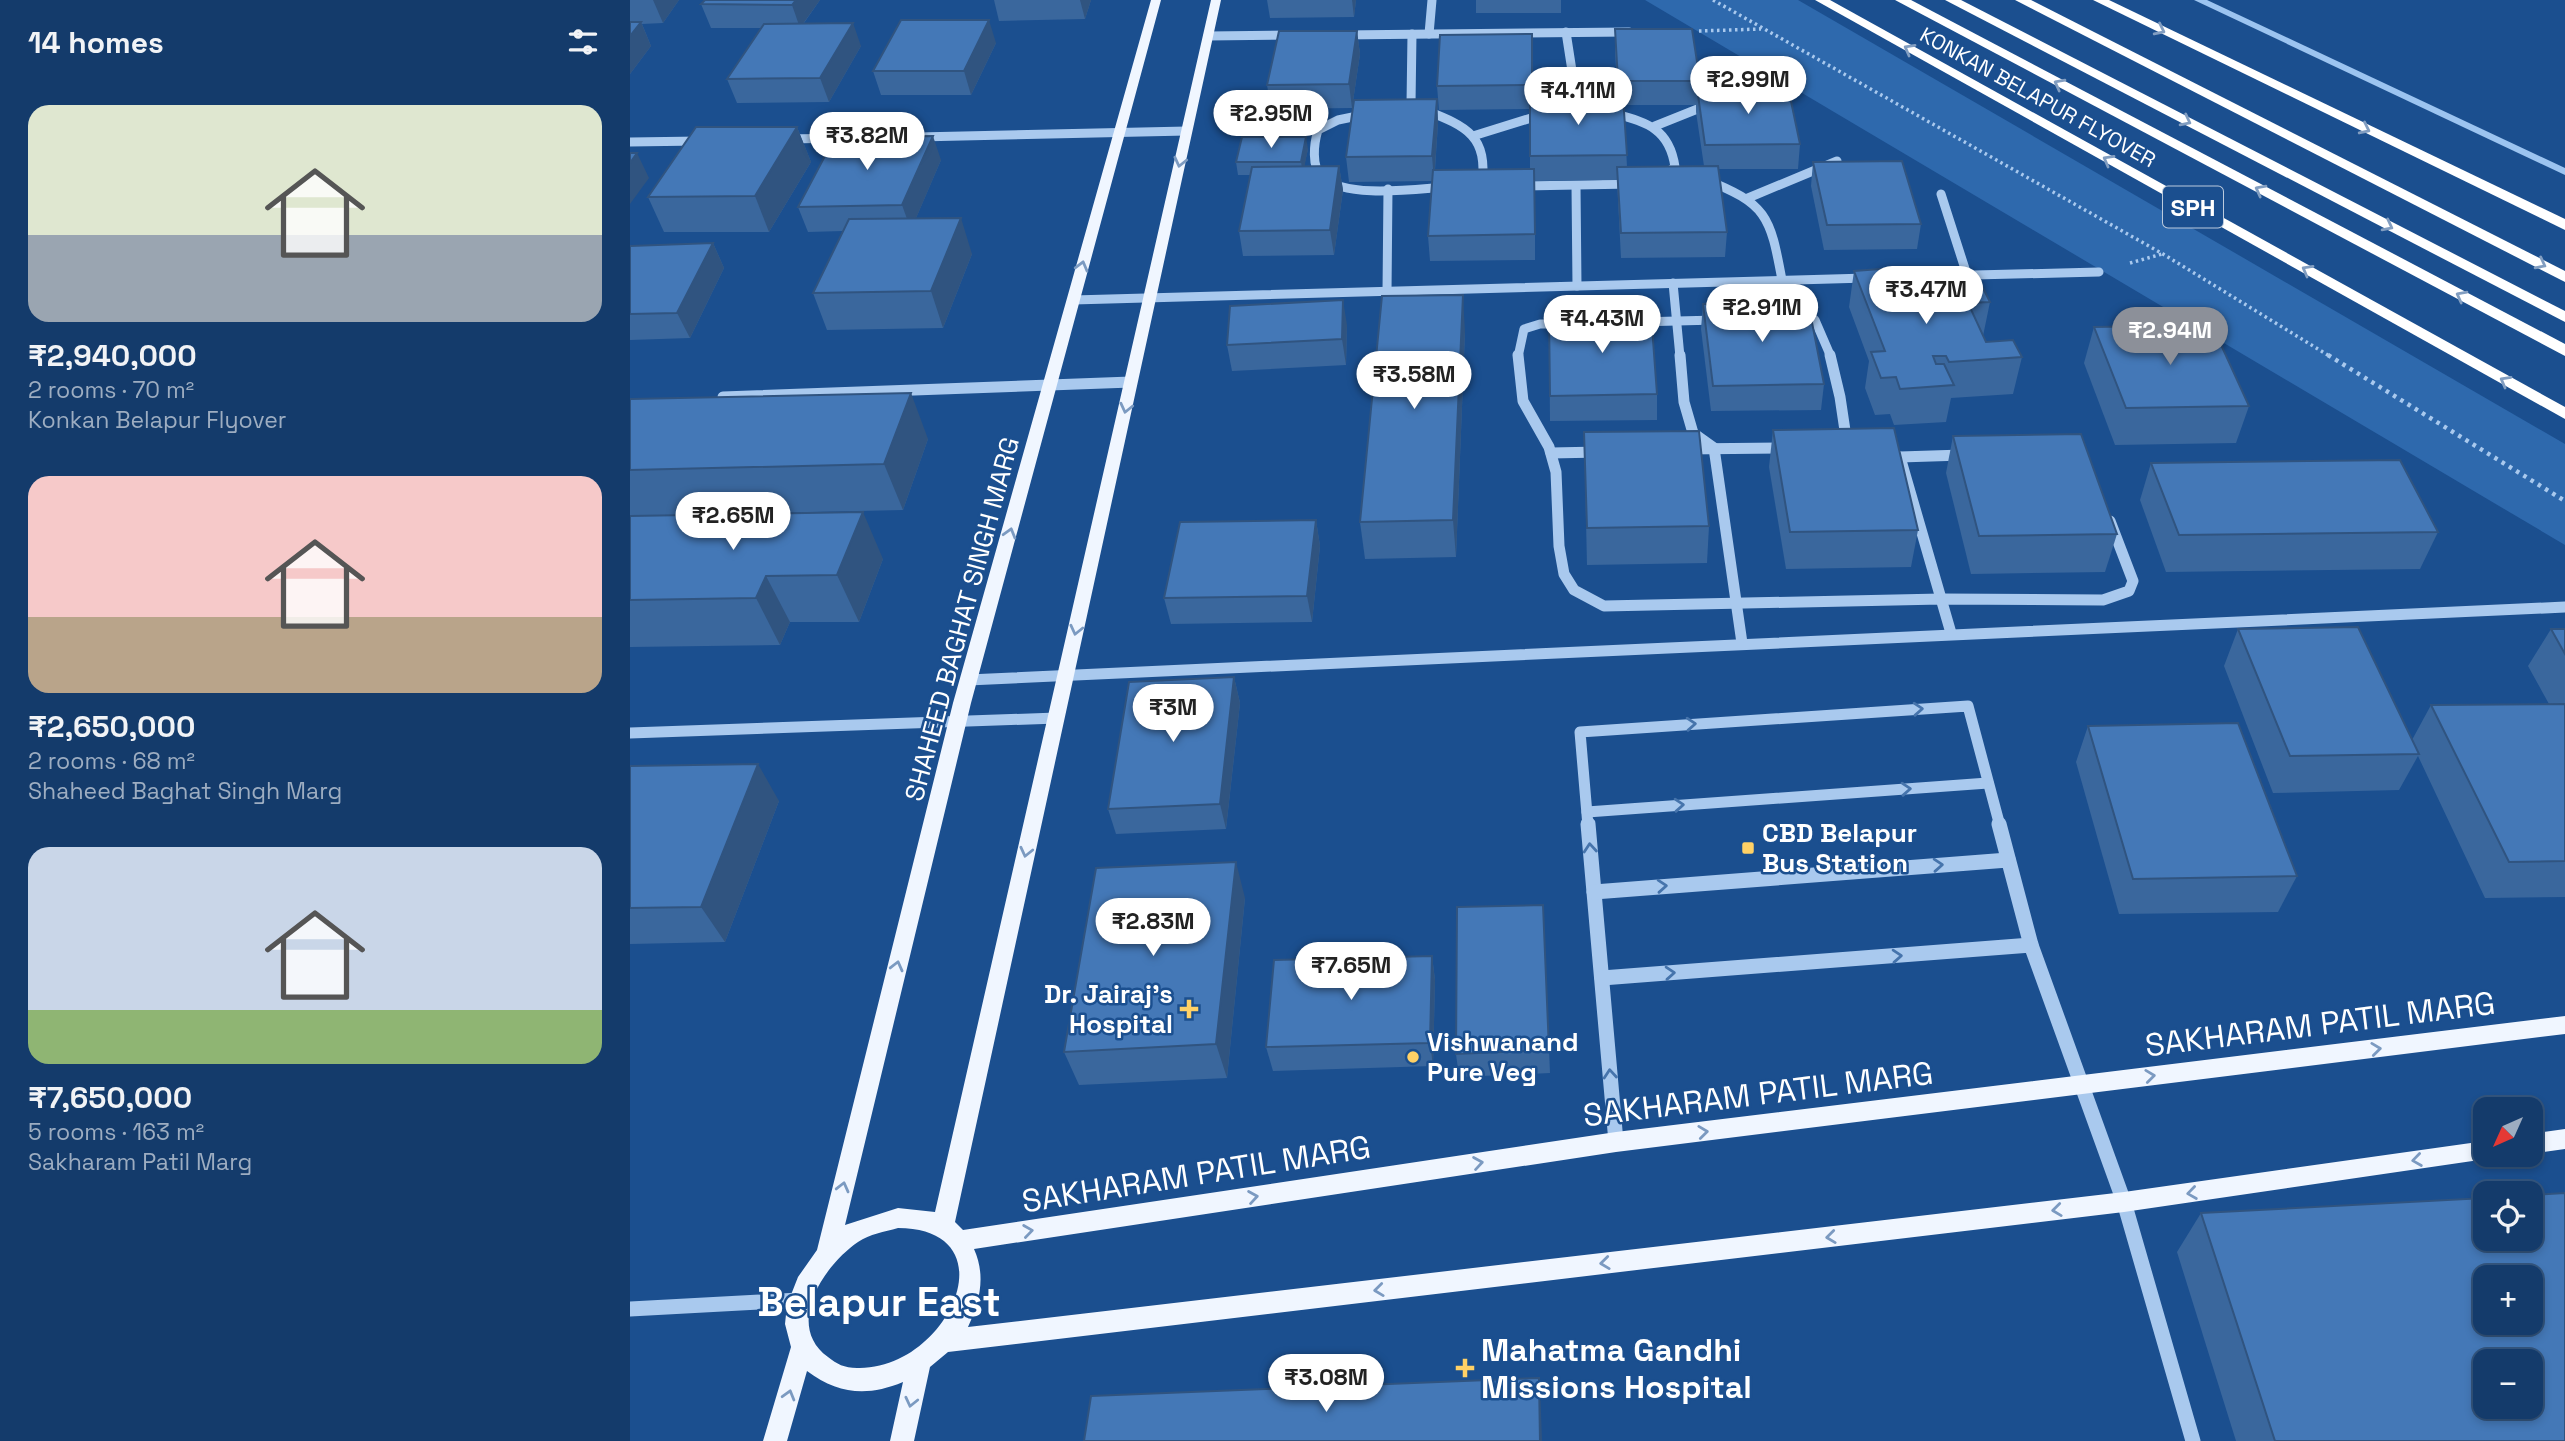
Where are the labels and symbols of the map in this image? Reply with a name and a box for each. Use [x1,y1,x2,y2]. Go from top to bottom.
street label: KONKAN BELAPUR FLYOVER [1915,21,2161,173]
one-way arrow [2153,21,2165,35]
one-way arrow [1904,44,1916,57]
pin: ₹2.99M [1691,57,1805,116]
pin: ₹4.11M [1521,68,1635,127]
one-way arrow [2054,78,2066,92]
pin: ₹2.95M [1214,90,1328,150]
pin: ₹3.82M [810,113,924,172]
one-way arrow [2179,113,2191,127]
one-way arrow [2358,120,2370,134]
one-way arrow [2102,155,2115,168]
one-way arrow [1174,156,1188,168]
one-way arrow [2255,185,2267,198]
road number: SPH [2163,187,2223,228]
one-way arrow [2381,217,2393,231]
one-way arrow [2534,256,2546,270]
one-way arrow [1074,260,1089,272]
one-way arrow [2301,265,2314,278]
pin: ₹3.47M [1869,266,1983,326]
pin: ₹2.91M [1705,284,1819,344]
one-way arrow [2456,291,2469,305]
pin: ₹4.43M [1545,296,1659,355]
pin: ₹2.94M [2113,308,2227,367]
pin: ₹3.58M [1357,352,1471,411]
one-way arrow [2500,376,2513,389]
one-way arrow [1119,402,1134,414]
street label: SHAHEED BAGHAT SINGH MARG [897,433,1027,805]
pin: ₹2.65M [676,492,790,552]
one-way arrow [1001,527,1016,539]
one-way arrow [1069,624,1084,636]
pin: ₹3M [1139,684,1207,744]
one-way arrow [1913,702,1924,717]
one-way arrow [1686,717,1697,732]
one-way arrow [1901,782,1912,797]
one-way arrow [1674,798,1685,813]
place label: CBD Belapur Bus Station [1762,816,1917,880]
marker: CBD Belapur Bus Station [1740,840,1756,856]
one-way arrow [1583,842,1598,853]
one-way arrow [1020,846,1035,858]
one-way arrow [1933,858,1944,873]
one-way arrow [1657,879,1668,894]
pin: ₹2.83M [1096,898,1210,958]
pin: ₹7.65M [1294,942,1408,1002]
one-way arrow [1892,949,1903,964]
one-way arrow [889,960,903,972]
one-way arrow [1665,966,1676,981]
place label: Dr. Jairaj's Hospital [1044,977,1173,1041]
street label: SAKHARAM PATIL MARG [2143,983,2497,1065]
marker: Dr. Jairaj's Hospital [1179,999,1199,1019]
place label: Vishwanand Pure Veg [1427,1025,1579,1089]
one-way arrow [2370,1041,2382,1056]
marker: Vishwanand Pure Veg [1405,1049,1421,1065]
street label: SAKHARAM PATIL MARG [1581,1053,1935,1135]
one-way arrow [1603,1068,1618,1079]
one-way arrow [2144,1069,2156,1084]
north arrow [2473,1097,2543,1167]
one-way arrow [1697,1124,1709,1139]
street label: SAKHARAM PATIL MARG [1019,1127,1373,1221]
one-way arrow [2412,1153,2423,1168]
one-way arrow [1472,1156,1484,1171]
one-way arrow [835,1181,849,1193]
one-way arrow [2186,1185,2198,1200]
one-way arrow [1247,1190,1259,1205]
one-way arrow [2051,1203,2063,1218]
one-way arrow [1022,1224,1034,1239]
one-way arrow [1825,1229,1837,1244]
one-way arrow [1599,1256,1611,1271]
district label: Belapur East [757,1277,1001,1328]
one-way arrow [1373,1282,1385,1297]
place label: Mahatma Gandhi Missions Hospital [1481,1330,1752,1407]
pin: ₹3.08M [1269,1354,1383,1414]
marker: Mahatma Gandhi Missions Hospital [1455,1358,1475,1378]
one-way arrow [780,1389,795,1401]
one-way arrow [904,1396,919,1408]

